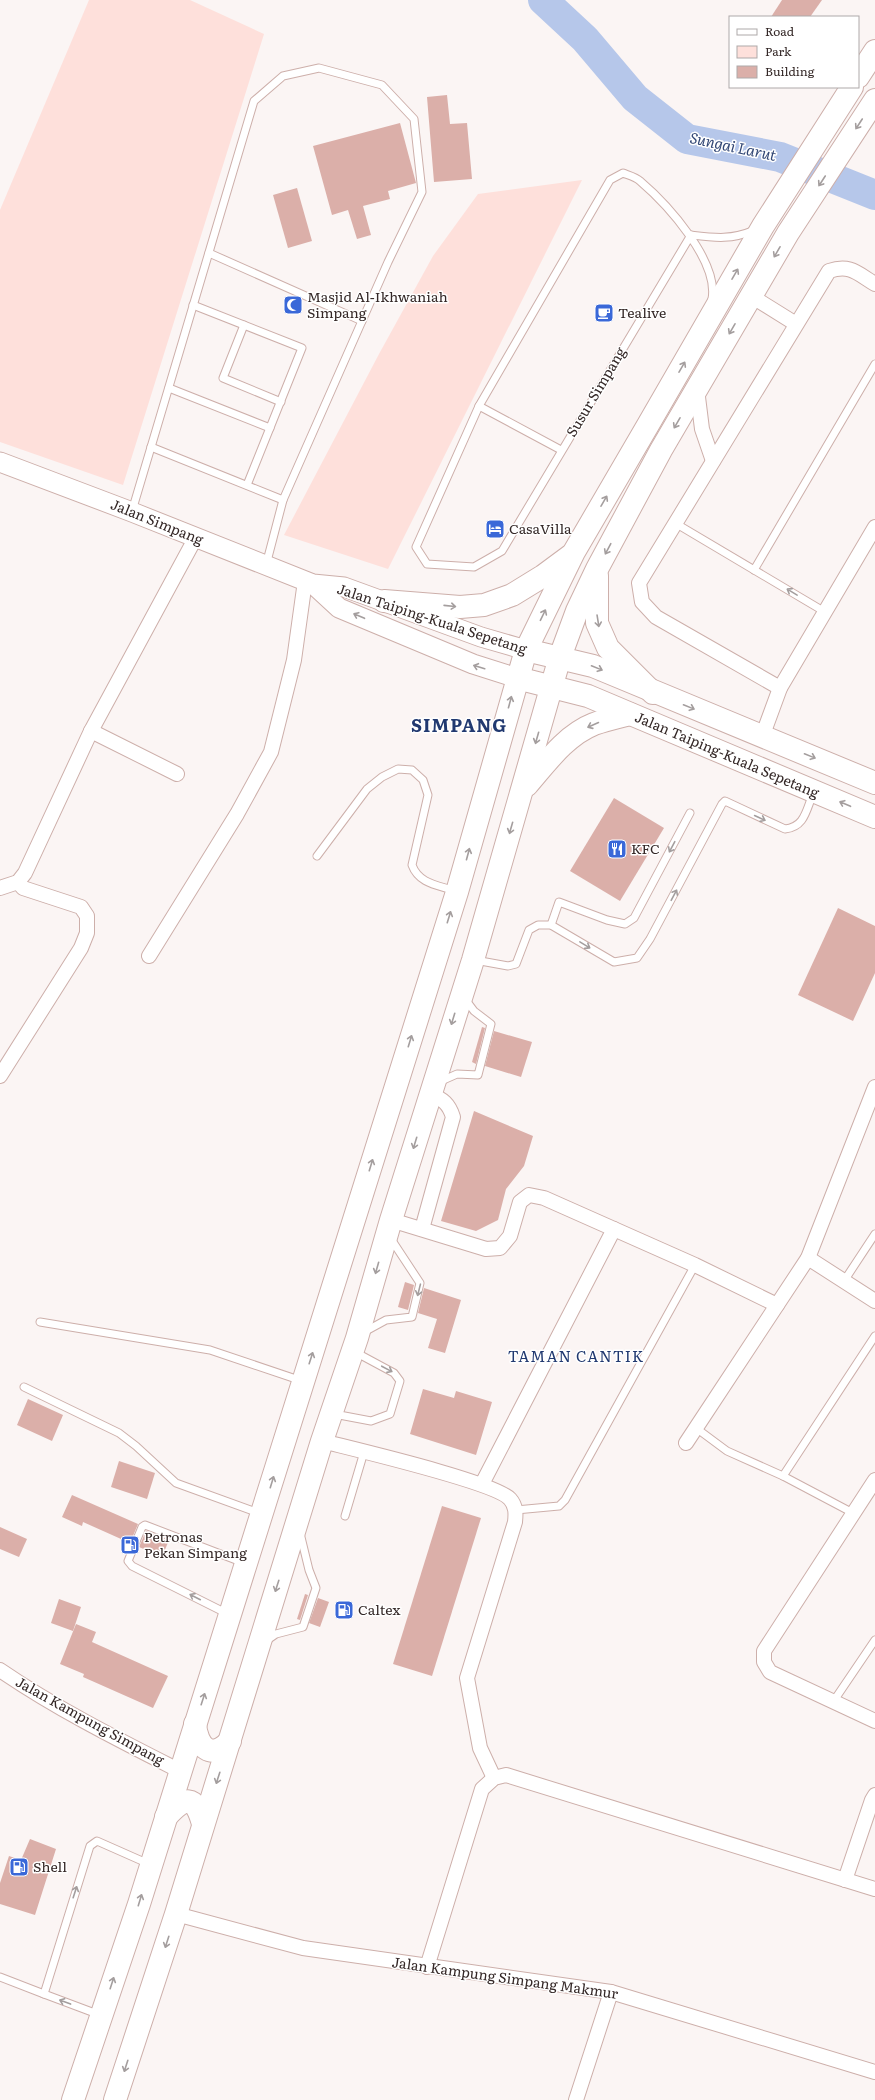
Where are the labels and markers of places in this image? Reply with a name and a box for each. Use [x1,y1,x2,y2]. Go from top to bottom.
place label: Masjid Al-Ikhwaniah Simpang [307,286,448,322]
mosque icon: Masjid Al-Ikhwaniah Simpang [282,294,304,316]
cafe icon: Tealive [593,302,615,324]
place label: Tealive [618,302,666,322]
hotel icon: CasaVilla [484,518,506,540]
place label: CasaVilla [509,518,572,538]
restaurant icon: KFC [606,838,628,860]
place label: KFC [631,838,660,858]
place label: Petronas Pekan Simpang [144,1526,247,1562]
fuel station icon: Petronas Pekan Simpang [119,1534,141,1556]
fuel station icon: Caltex [333,1599,355,1621]
place label: Caltex [358,1599,401,1619]
fuel station icon: Shell [8,1856,30,1878]
place label: Shell [33,1856,67,1876]

